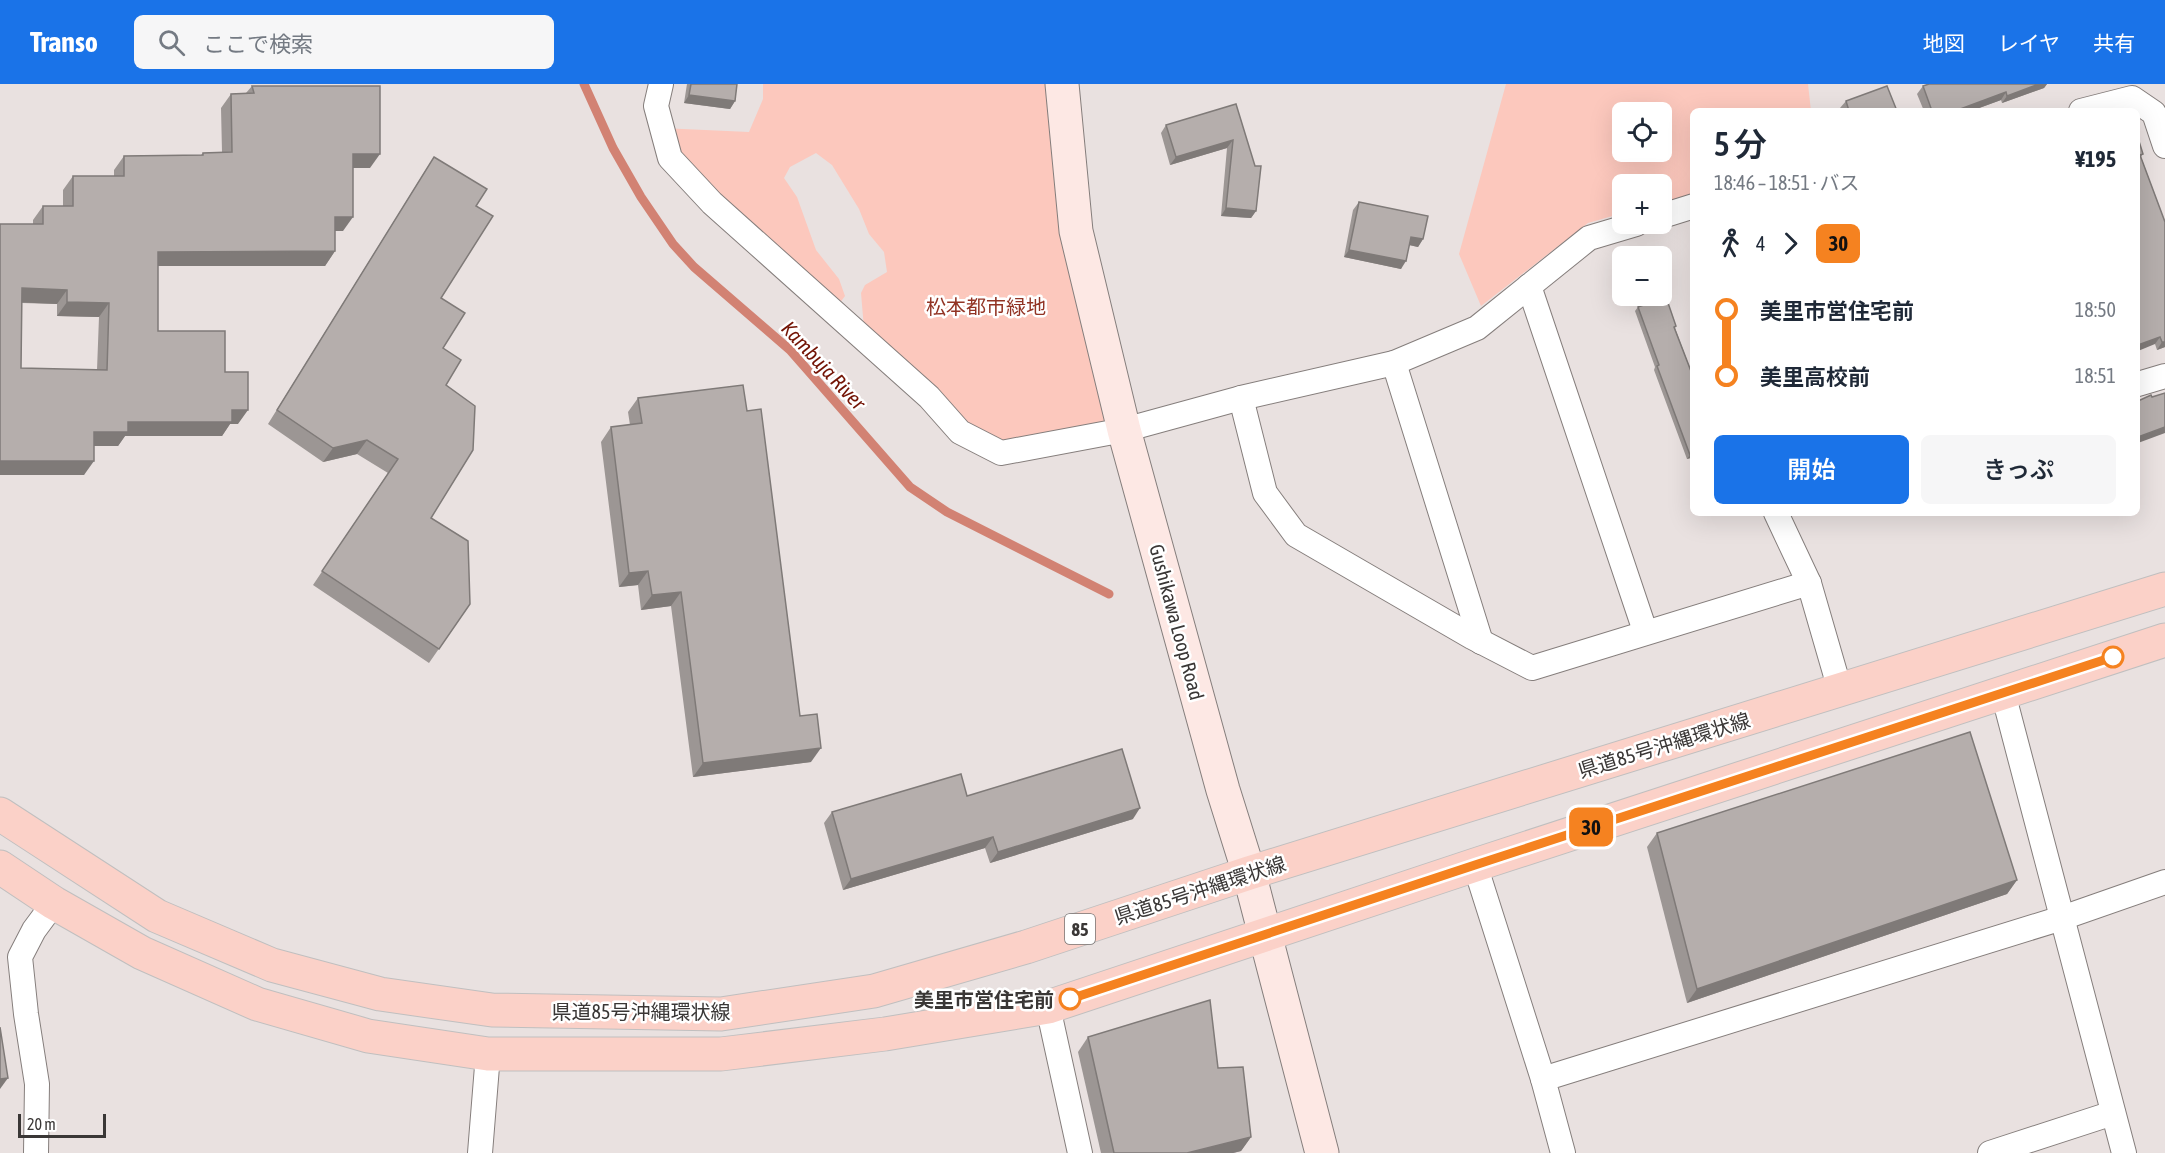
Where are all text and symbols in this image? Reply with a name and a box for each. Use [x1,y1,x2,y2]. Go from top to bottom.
search box [134,15,554,69]
text: Transo [30,26,98,58]
icon: search [155,26,188,59]
text: ここで検索 [203,31,313,57]
text: 地図 [1923,31,1965,55]
text: レイヤ [1998,31,2060,55]
text: 共有 [2093,31,2135,55]
map controls [1612,102,1672,306]
button: locate [1612,102,1672,162]
text: 5 分 [1714,125,1767,163]
text: ¥195 [2075,146,2116,172]
text: 18:46 – 18:51 · バス [1714,171,1860,194]
button: + [1612,174,1672,234]
icon: walk [1714,227,1747,260]
icon: forward [1774,227,1807,260]
text: 30 [1828,231,1848,255]
text: 4 [1756,232,1765,255]
button: − [1612,246,1672,306]
park label: 松本都市緑地 [926,295,1046,318]
text: 美里市営住宅前 [1760,298,1914,324]
text: 18:50 [2075,298,2116,321]
water label: Kambuja River [777,316,871,415]
text: 美里高校前 [1760,364,1870,390]
text: 18:51 [2075,364,2116,387]
button: 開始 [1714,435,1909,504]
button: きっぷ [1921,435,2116,504]
street label: Gushikawa Loop Road [1145,542,1209,702]
unlabelled marker [2102,646,2124,668]
street label: 県道85号沖縄環状線 [1575,708,1753,782]
line badge: 30 [1564,808,1618,846]
text: 30 [1581,815,1601,839]
street label: 県道85号沖縄環状線 [1111,851,1289,929]
road number: 85 [1065,914,1095,944]
place label: 美里市営住宅前 [914,988,1054,1011]
marker: 美里市営住宅前 [1059,988,1081,1010]
street label: 県道85号沖縄環状線 [552,1000,730,1023]
scale bar [18,1111,106,1138]
text: 20 m [27,1115,56,1133]

